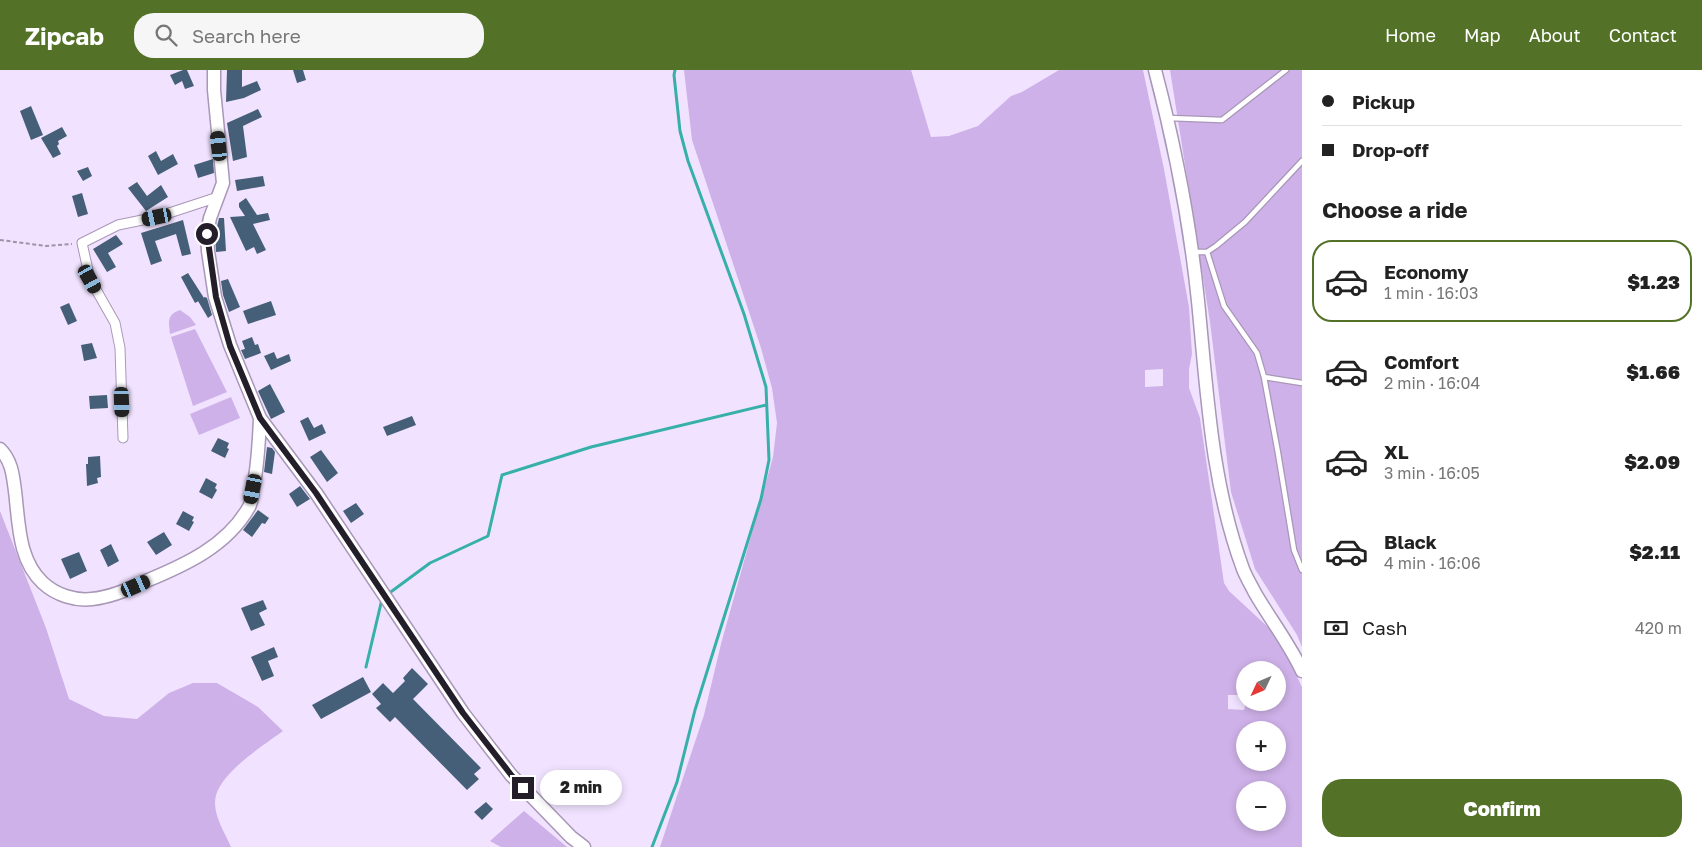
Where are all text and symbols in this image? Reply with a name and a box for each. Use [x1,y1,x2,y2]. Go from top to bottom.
search box [134,13,484,58]
text: Zipcab [25,21,104,50]
icon: search [152,21,180,49]
text: Search here [192,24,301,47]
text: Home [1385,24,1436,46]
text: Map [1464,24,1501,46]
text: About [1529,24,1581,46]
text: Contact [1609,24,1677,46]
text: Pickup [1352,90,1415,113]
car [209,130,228,162]
text: Drop-off [1352,138,1429,161]
text: Choose a ride [1322,196,1468,223]
car [140,207,173,227]
route start [196,223,218,245]
icon: car [1324,259,1369,304]
text: Economy [1384,260,1469,283]
car [76,262,103,296]
text: $1.23 [1627,270,1680,293]
text: 1 min · 16:03 [1384,283,1478,303]
icon: car [1324,349,1369,394]
text: Comfort [1384,350,1459,373]
text: $1.66 [1626,360,1680,383]
text: 2 min · 16:04 [1384,373,1480,393]
car [113,387,130,417]
icon: car [1324,439,1369,484]
text: XL [1384,440,1409,463]
text: $2.09 [1624,450,1680,473]
text: 3 min · 16:05 [1384,463,1480,483]
car [242,473,263,505]
icon: car [1324,529,1369,574]
text: Black [1384,530,1437,553]
text: $2.11 [1629,540,1680,563]
text: 4 min · 16:06 [1384,553,1481,573]
car [119,573,152,599]
icon: cash [1322,614,1350,642]
text: Cash [1362,616,1407,639]
text: 420 m [1635,618,1682,638]
north arrow [1236,661,1286,711]
map controls [1236,661,1286,831]
button: + [1236,721,1286,771]
callout: 2 min [540,770,623,806]
route end [512,777,534,799]
text: 2 min [560,777,602,797]
button: Confirm [1322,779,1682,837]
button: − [1236,781,1286,831]

